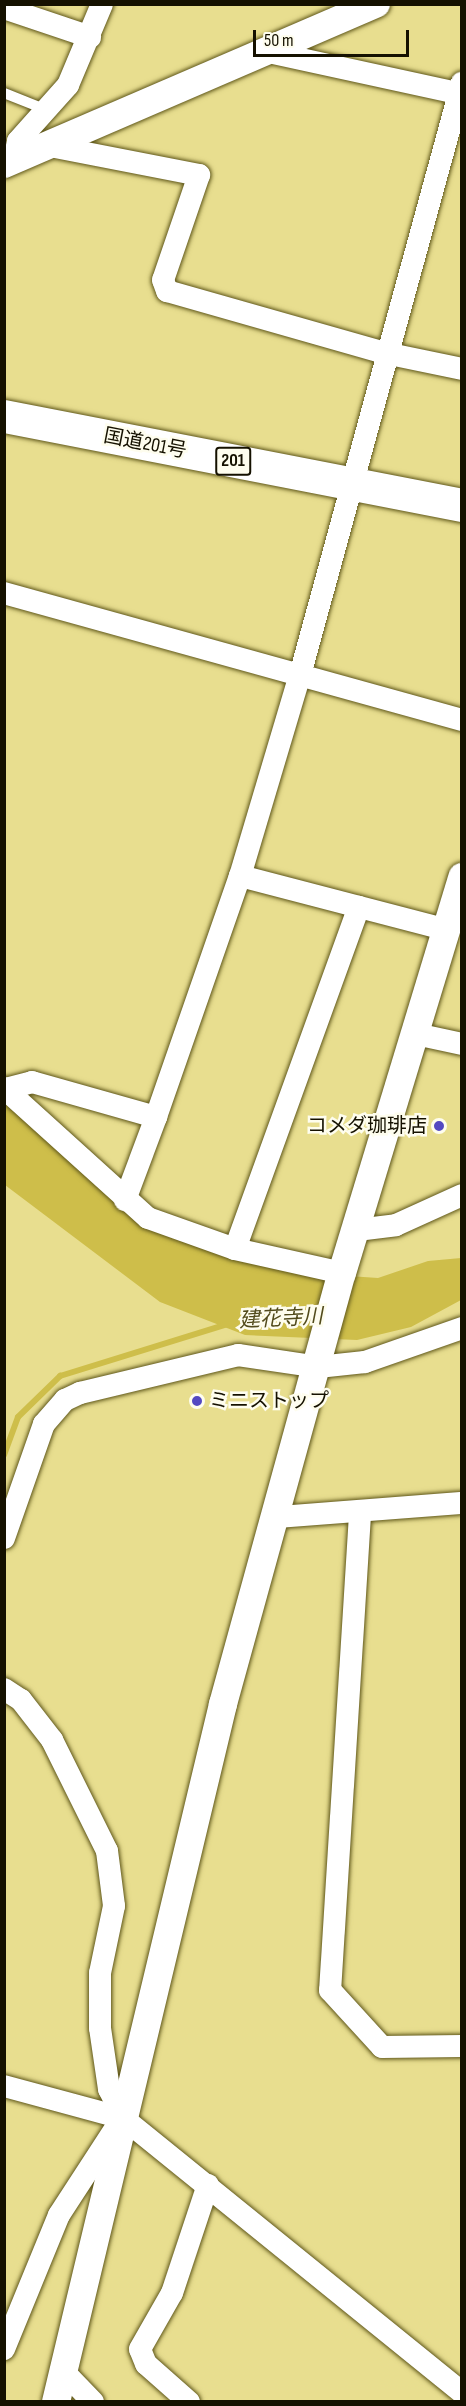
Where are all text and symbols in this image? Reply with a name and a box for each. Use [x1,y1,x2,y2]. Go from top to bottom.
scale bar [256,18,412,56]
text: 50 m [264,30,294,51]
street label: 国道201号 [101,424,189,464]
road number: 201 [215,446,251,476]
place label: コメダ珈琲店 [307,1114,427,1138]
marker: コメダ珈琲店 [432,1119,446,1133]
water label: 建花寺川 [238,1304,324,1334]
place label: ミニストップ [209,1389,329,1413]
marker: ミニストップ [190,1394,204,1408]

